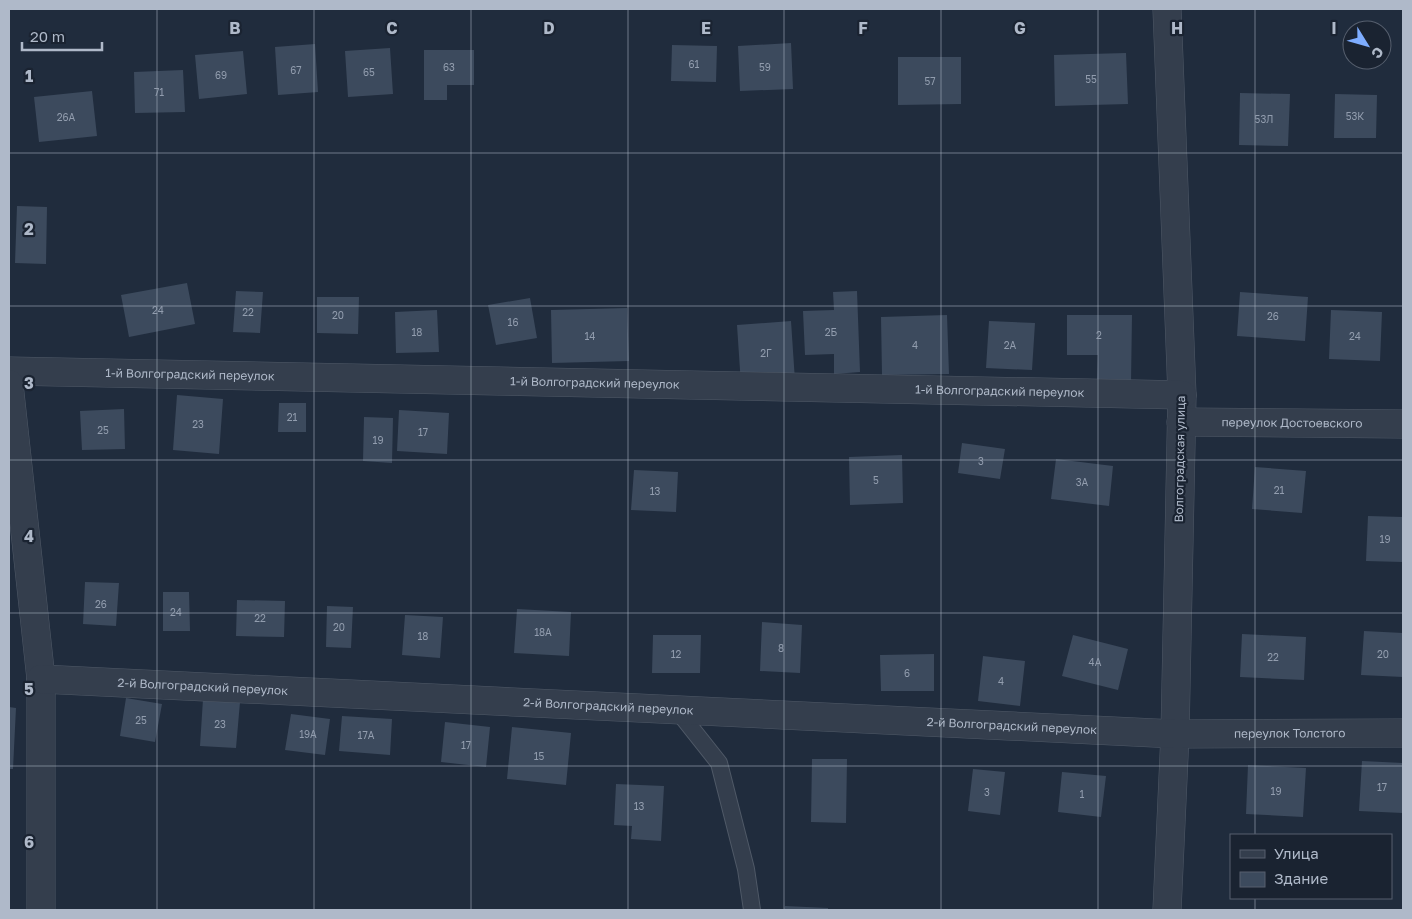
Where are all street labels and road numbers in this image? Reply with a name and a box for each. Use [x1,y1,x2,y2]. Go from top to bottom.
street label: 1-й Волгоградский переулок [105,365,275,383]
street label: 1-й Волгоградский переулок [510,373,680,392]
street label: 1-й Волгоградский переулок [915,382,1085,400]
street label: Волгоградская улица [1171,395,1188,523]
street label: переулок Достоевского [1221,414,1363,431]
street label: 2-й Волгоградский переулок [117,675,289,698]
street label: 2-й Волгоградский переулок [523,694,694,718]
street label: 2-й Волгоградский переулок [926,714,1098,737]
street label: переулок Толстого [1234,725,1345,741]

